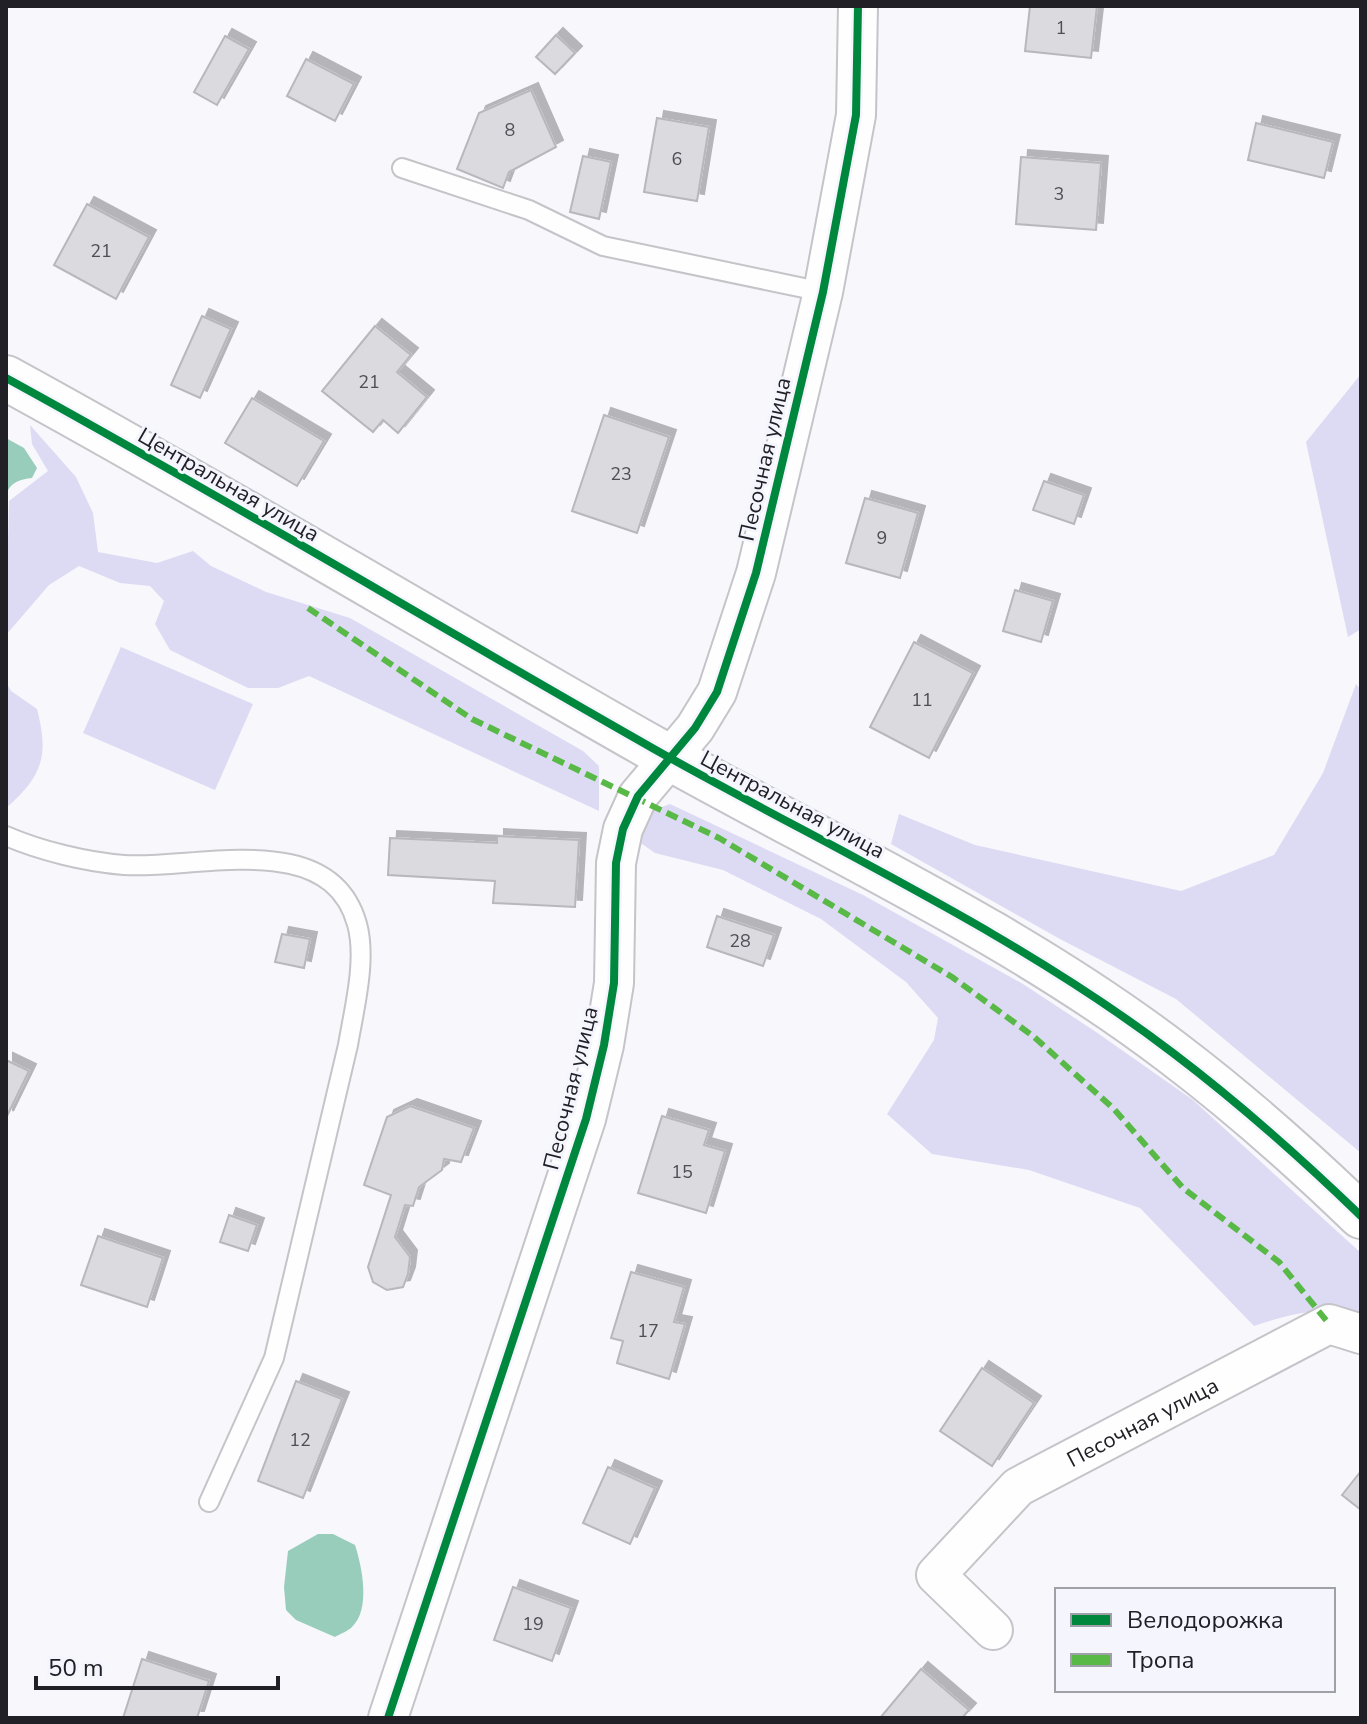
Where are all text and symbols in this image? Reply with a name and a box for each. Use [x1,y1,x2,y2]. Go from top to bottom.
house number: 1 [1056,16,1066,40]
house number: 8 [505,118,515,142]
house number: 6 [672,147,682,171]
house number: 3 [1054,182,1064,206]
house number: 21 [90,239,112,263]
house number: 21 [358,370,380,394]
street label: Песочная улица [732,374,798,544]
street label: Центральная улица [132,421,325,549]
house number: 23 [610,462,632,486]
house number: 9 [877,526,887,550]
house number: 11 [911,688,933,712]
street label: Центральная улица [695,744,890,866]
house number: 28 [729,929,751,953]
street label: Песочная улица [536,1003,606,1173]
house number: 15 [671,1160,693,1184]
house number: 17 [637,1319,659,1343]
street label: Песочная улица [1062,1371,1224,1475]
house number: 12 [289,1428,311,1452]
legend [1055,1588,1335,1692]
text: Велодорожка [1127,1604,1284,1636]
house number: 19 [522,1612,544,1636]
scale bar [36,1640,278,1690]
text: Тропа [1127,1644,1194,1676]
text: 50 m [48,1652,104,1684]

